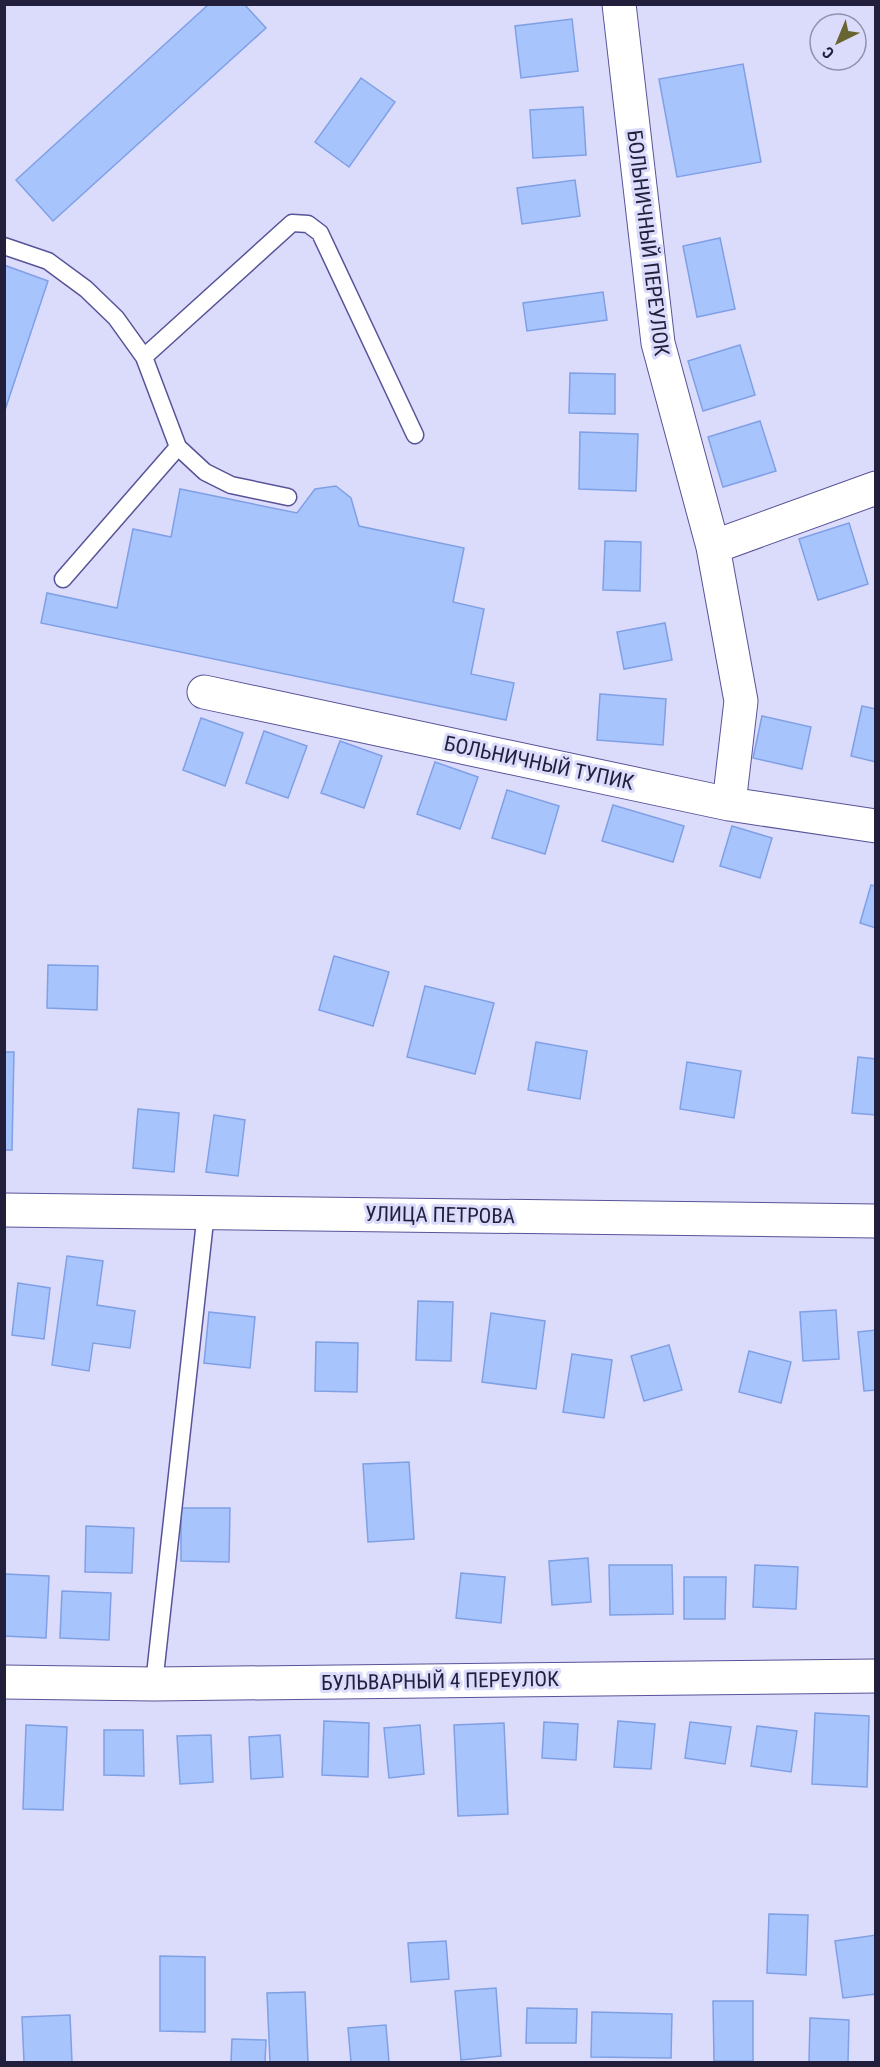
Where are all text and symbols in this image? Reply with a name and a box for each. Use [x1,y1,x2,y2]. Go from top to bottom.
north arrow [808,12,868,72]
text: С [818,43,838,63]
street label: БОЛЬНИЧНЫЙ ПЕРЕУЛОК [622,129,674,357]
street label: БОЛЬНИЧНЫЙ ТУПИК [442,731,636,795]
street label: УЛИЦА ПЕТРОВА [365,1202,515,1228]
street label: БУЛЬВАРНЫЙ 4 ПЕРЕУЛОК [321,1667,559,1695]

